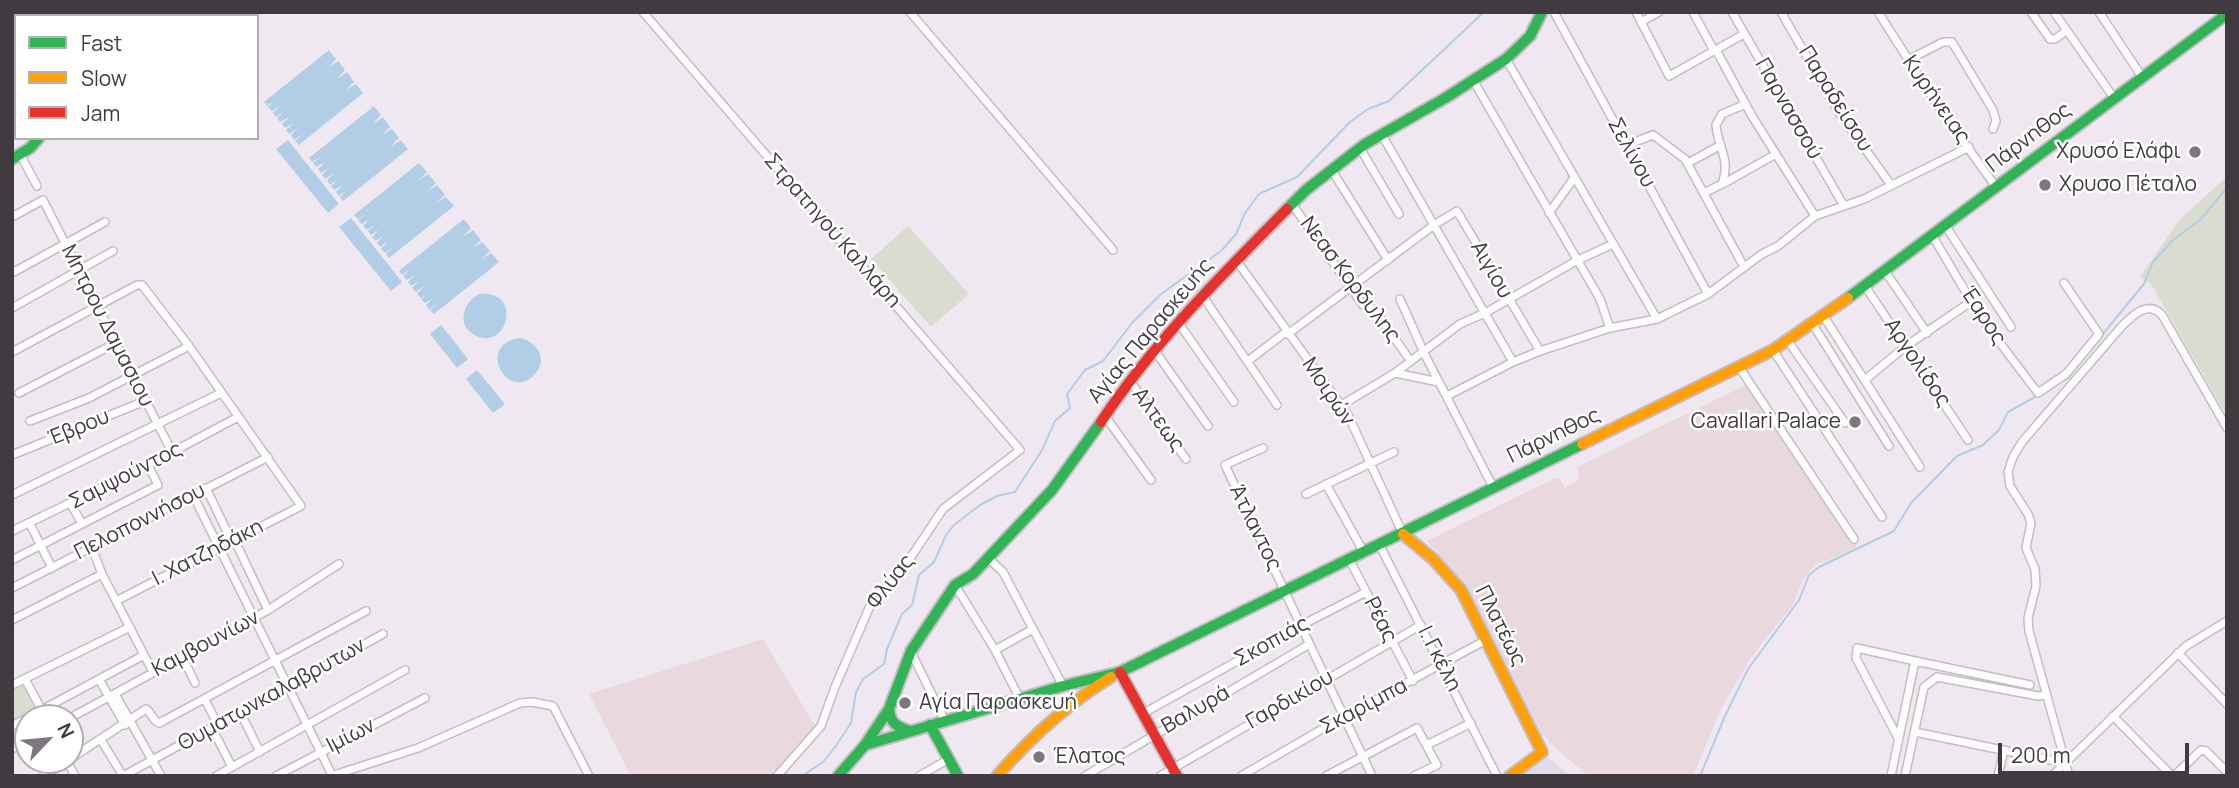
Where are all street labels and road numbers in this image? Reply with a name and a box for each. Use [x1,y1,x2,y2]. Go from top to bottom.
street label: Παραδείσου [1793,41,1877,157]
street label: Κυρήνειας [1897,51,1975,149]
street label: Παρνασσού [1749,54,1827,164]
street label: Πάρνηθος [1981,98,2077,178]
street label: Σελίνου [1602,114,1660,192]
street label: Στρατηγού Καλλάρη [758,149,906,313]
street label: Νεασ Κορδυλης [1294,212,1406,348]
street label: Αιγίου [1465,237,1517,303]
street label: Μητρου Δαμασιου [55,241,159,411]
street label: Αγίας Παρασκευής [1083,253,1219,409]
street label: Έαρος [1955,282,2011,350]
street label: Αργολίδος [1878,314,1956,412]
street label: Μοιρών [1296,353,1360,431]
street label: Αλτεως [1126,383,1190,457]
street label: Πάρνηθος [1503,403,1605,469]
street label: Έβρου [45,404,113,452]
street label: Σαμψούντος [65,437,187,515]
street label: Πελοποννήσου [70,478,210,566]
street label: Άτλαντος [1223,481,1287,575]
street label: Ι. Χατζηδάκη [148,514,268,592]
street label: Φλύας [862,550,920,614]
street label: Πλατέως [1469,582,1531,670]
street label: Ρέας [1358,593,1402,647]
street label: Καμβουνίων [148,605,264,683]
street label: Σκοπιάς [1230,611,1314,673]
street label: Ι. Γκέλη [1412,622,1466,696]
street label: Θυματωνκαλαβρυτων [174,633,370,757]
street label: Γαρδικίου [1242,665,1338,735]
street label: Σκαρίμπα [1316,673,1412,741]
street label: Βαλυρά [1158,681,1234,739]
street label: Ιμίων [323,713,379,759]

